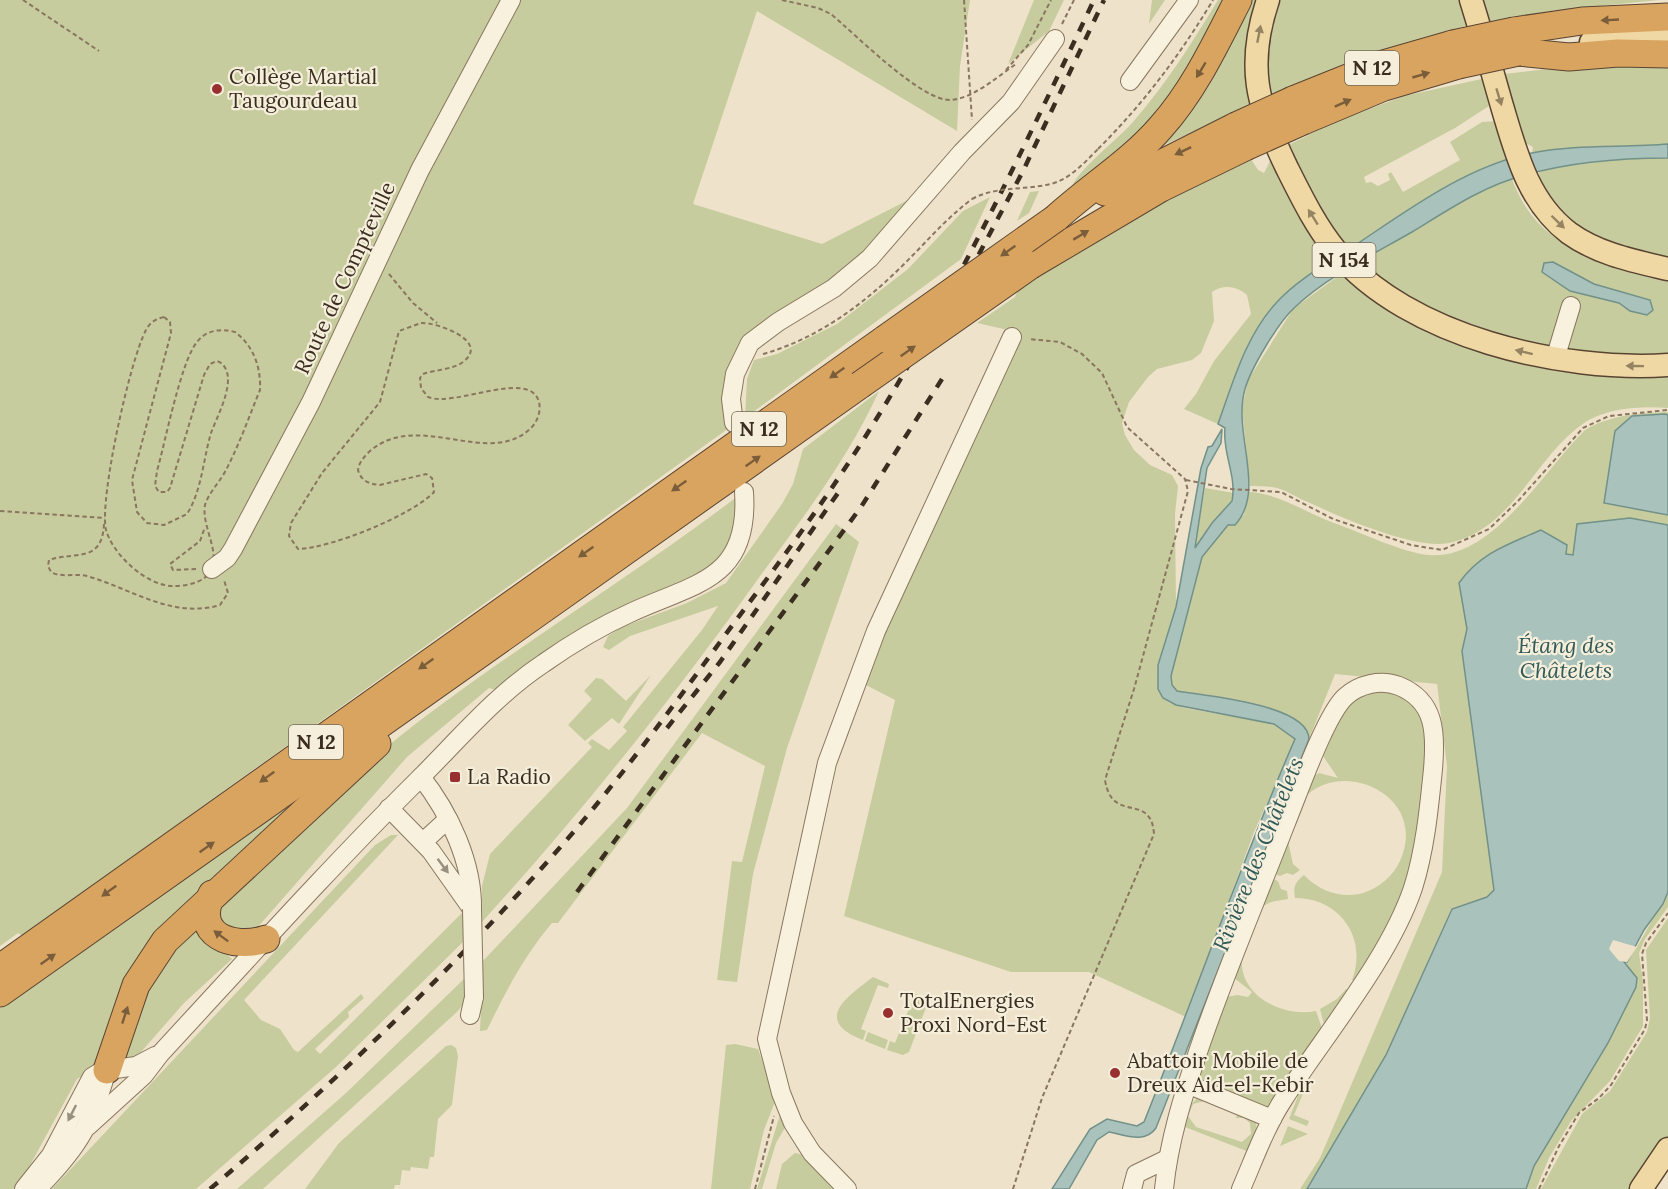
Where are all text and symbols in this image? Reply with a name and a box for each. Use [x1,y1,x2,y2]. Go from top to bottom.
one-way arrow [1600,15,1619,24]
one-way arrow [1255,25,1264,44]
road number: N 12 [1345,51,1399,85]
one-way arrow [1195,62,1206,78]
place label: Collège Martial Taugourdeau [229,63,377,114]
one-way arrow [1412,70,1430,79]
marker: Collège Martial Taugourdeau [210,82,224,96]
one-way arrow [1495,88,1504,106]
one-way arrow [1335,99,1352,108]
one-way arrow [1174,147,1191,156]
street label: Route de Compteville [288,177,401,378]
one-way arrow [1307,209,1318,225]
one-way arrow [1550,215,1564,229]
one-way arrow [1073,229,1089,240]
road number: N 154 [1312,243,1376,277]
one-way arrow [1001,245,1016,257]
one-way arrow [900,345,916,357]
one-way arrow [1515,347,1533,357]
one-way arrow [1626,361,1645,371]
one-way arrow [830,367,846,379]
road number: N 12 [732,412,786,446]
one-way arrow [744,455,760,467]
one-way arrow [671,480,687,492]
one-way arrow [578,546,594,558]
water label: Étang des Châtelets [1518,631,1614,684]
one-way arrow [419,658,435,670]
road number: N 12 [289,725,343,759]
water label: Rivière des Châtelets [1206,753,1310,955]
place label: La Radio [467,763,551,790]
marker: La Radio [448,770,462,784]
one-way arrow [260,771,276,783]
one-way arrow [199,841,214,853]
one-way arrow [437,858,449,874]
one-way arrow [101,884,116,896]
one-way arrow [213,930,229,942]
one-way arrow [39,953,55,965]
place label: TotalEnergies Proxi Nord-Est [900,987,1048,1038]
one-way arrow [120,1006,130,1024]
marker: TotalEnergies Proxi Nord-Est [881,1006,895,1020]
place label: Abattoir Mobile de Dreux Aid-el-Kebir [1126,1047,1314,1098]
marker: Abattoir Mobile de Dreux Aid-el-Kebir [1108,1066,1122,1080]
one-way arrow [67,1105,77,1122]

